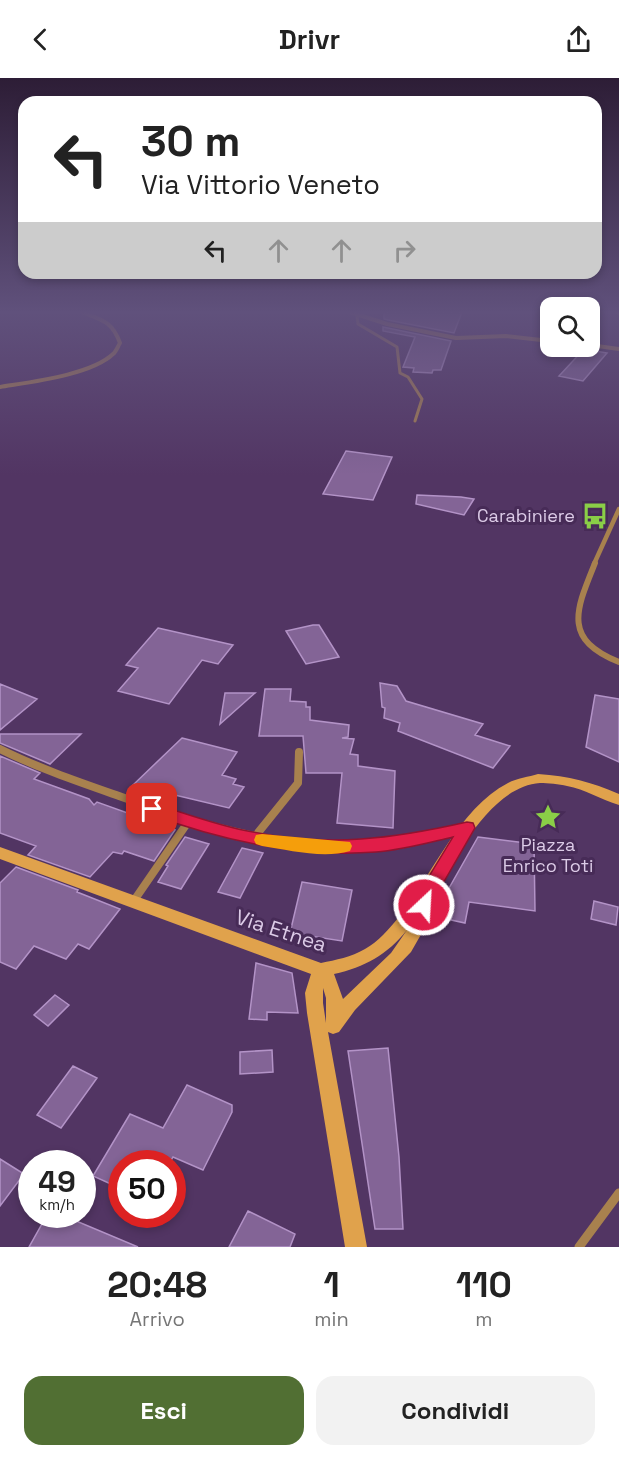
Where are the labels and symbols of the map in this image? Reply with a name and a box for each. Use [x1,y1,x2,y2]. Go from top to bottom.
bus stop icon: Carabiniere [580,501,610,531]
place label: Carabiniere [477,504,575,527]
pin [126,783,177,834]
place icon: Piazza Enrico Toti [533,802,563,832]
place label: Piazza Enrico Toti [503,833,593,877]
position arrow [392,873,456,937]
street label: Via Etnea [232,903,330,958]
speed limit sign: 50 [108,1150,186,1228]

